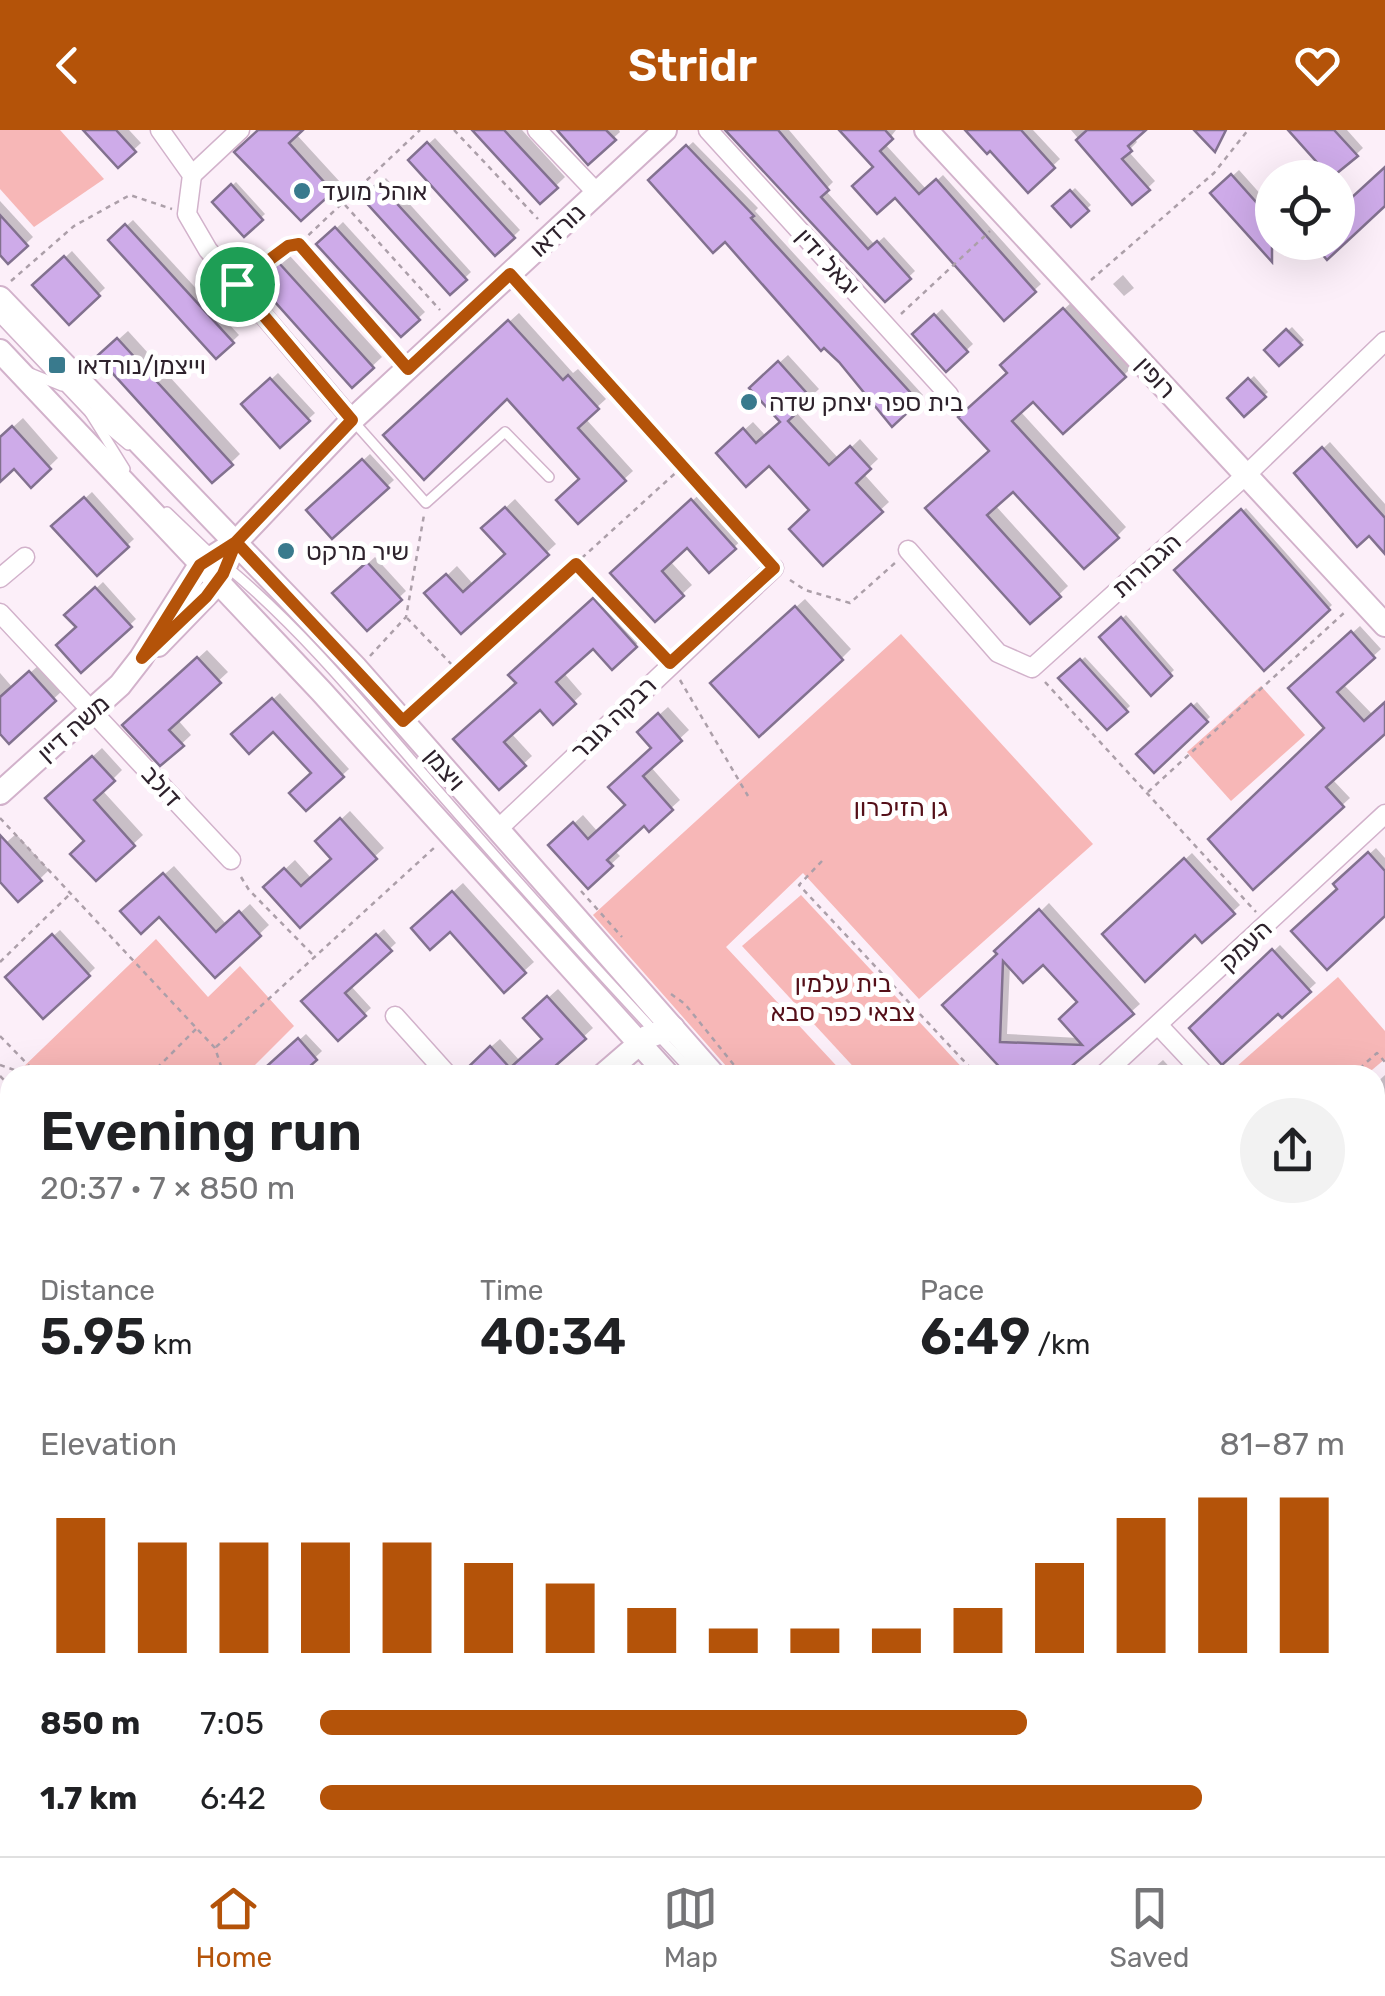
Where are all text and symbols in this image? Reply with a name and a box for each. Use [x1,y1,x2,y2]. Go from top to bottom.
icon: back [40,38,95,93]
icon: heart [1290,38,1345,93]
text: Stridr [628,39,757,92]
map controls [1255,160,1355,260]
button: locate [1255,160,1355,260]
place label: אוהל מועד [322,177,427,206]
marker: אוהל מועד [291,180,313,202]
street label: נורדאו [524,198,591,263]
street label: יגאל ידין [790,222,866,302]
pin [195,242,280,327]
icon: arrive [210,257,265,312]
place label: וייצמן/נורדאו [77,351,206,380]
street label: רופין [1129,351,1182,404]
marker: וייצמן/נורדאו [46,354,68,376]
place label: בית ספר יצחק שדה [769,388,963,417]
marker: בית ספר יצחק שדה [738,391,760,413]
street label: הגבורות [1106,527,1187,604]
place label: שיר מרקט [306,537,409,566]
marker: שיר מרקט [275,540,297,562]
street label: רבקה גובר [565,671,662,766]
street label: משה דיין [32,689,115,768]
street label: ויצמן [418,742,471,797]
street label: דולב [135,759,188,813]
park label: גן הזיכרון [854,793,948,822]
street label: העמק [1213,914,1278,977]
park label: בית עלמין צבאי כפר סבא [771,969,915,1027]
button: share [1240,1098,1345,1203]
text: Evening run [40,1099,362,1164]
text: 20:37 · 7 × 850 m [40,1169,295,1207]
text: Distance [40,1274,155,1307]
text: Time [480,1274,543,1307]
text: Pace [920,1274,984,1307]
text: 5.95 [40,1307,146,1367]
text: 40:34 [480,1307,626,1367]
text: 6:49 [920,1307,1031,1367]
text: km [146,1328,192,1361]
text: /km [1031,1328,1090,1361]
text: Elevation [40,1425,177,1463]
text: 81–87 m [1220,1425,1345,1463]
text: 850 m [40,1704,140,1742]
text: 7:05 [200,1704,264,1742]
text: 1.7 km [40,1779,137,1817]
text: 6:42 [200,1779,266,1817]
tab: Home [196,1881,272,1974]
tab: Map [663,1881,718,1974]
tab: Saved [1109,1881,1189,1974]

